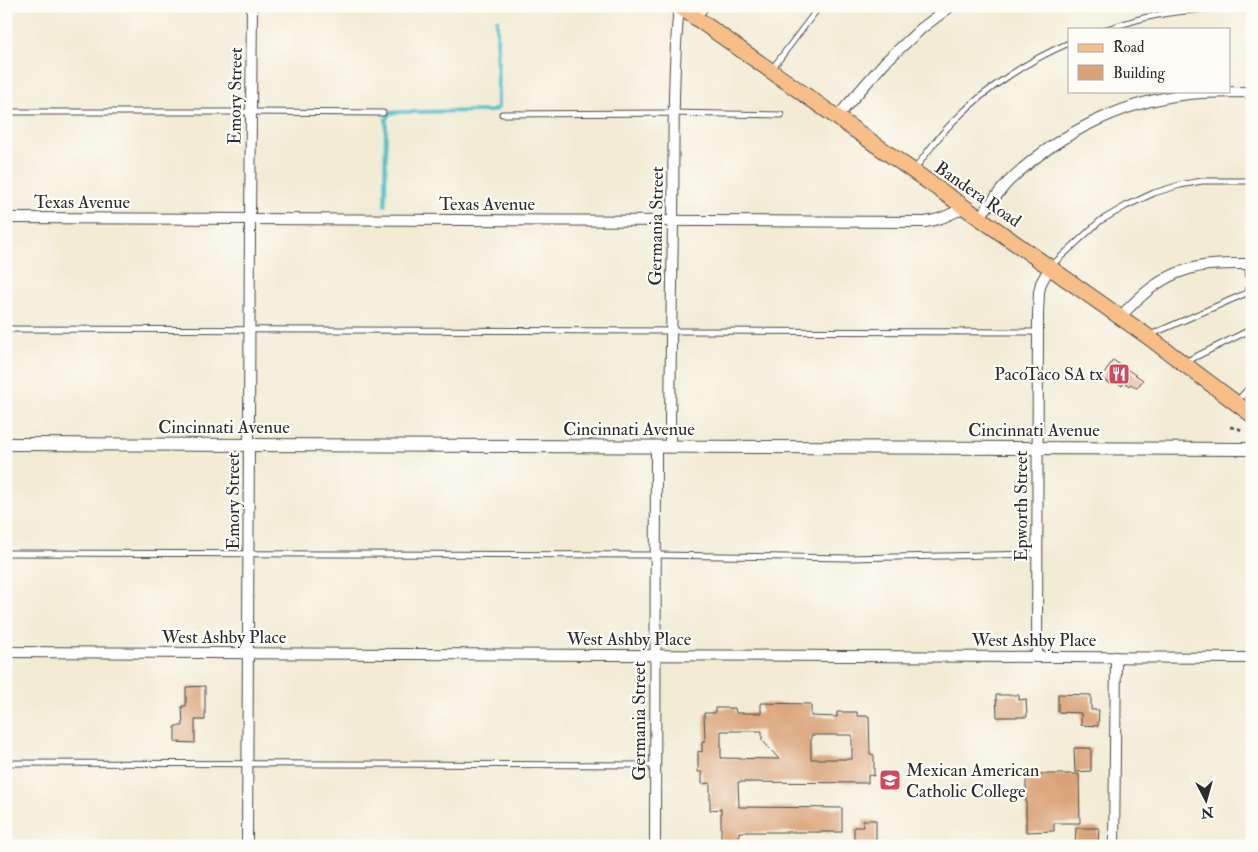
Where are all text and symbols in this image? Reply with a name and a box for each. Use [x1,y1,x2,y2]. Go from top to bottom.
legend [1068,28,1230,92]
text: Road [1113,38,1145,57]
street label: Emory Street [223,47,248,145]
text: Building [1113,64,1165,83]
street label: Bandera Road [930,156,1026,233]
street label: Germania Street [644,166,669,286]
street label: Texas Avenue [34,191,131,214]
street label: Texas Avenue [439,193,536,216]
restaurant icon: PacoTaco SA tx [1107,362,1131,386]
place label: PacoTaco SA tx [994,363,1103,386]
street label: Cincinnati Avenue [158,416,290,439]
street label: Cincinnati Avenue [563,418,695,441]
street label: Cincinnati Avenue [968,419,1100,442]
street label: Epworth Street [1010,450,1033,561]
street label: Emory Street [222,452,245,550]
street label: West Ashby Place [161,626,287,649]
street label: West Ashby Place [566,628,692,651]
street label: West Ashby Place [971,629,1097,652]
street label: Germania Street [628,661,651,781]
place label: Mexican American Catholic College [906,759,1039,803]
school or university icon: Mexican American Catholic College [878,768,902,792]
north arrow [1180,774,1230,824]
text: N [1200,803,1215,822]

